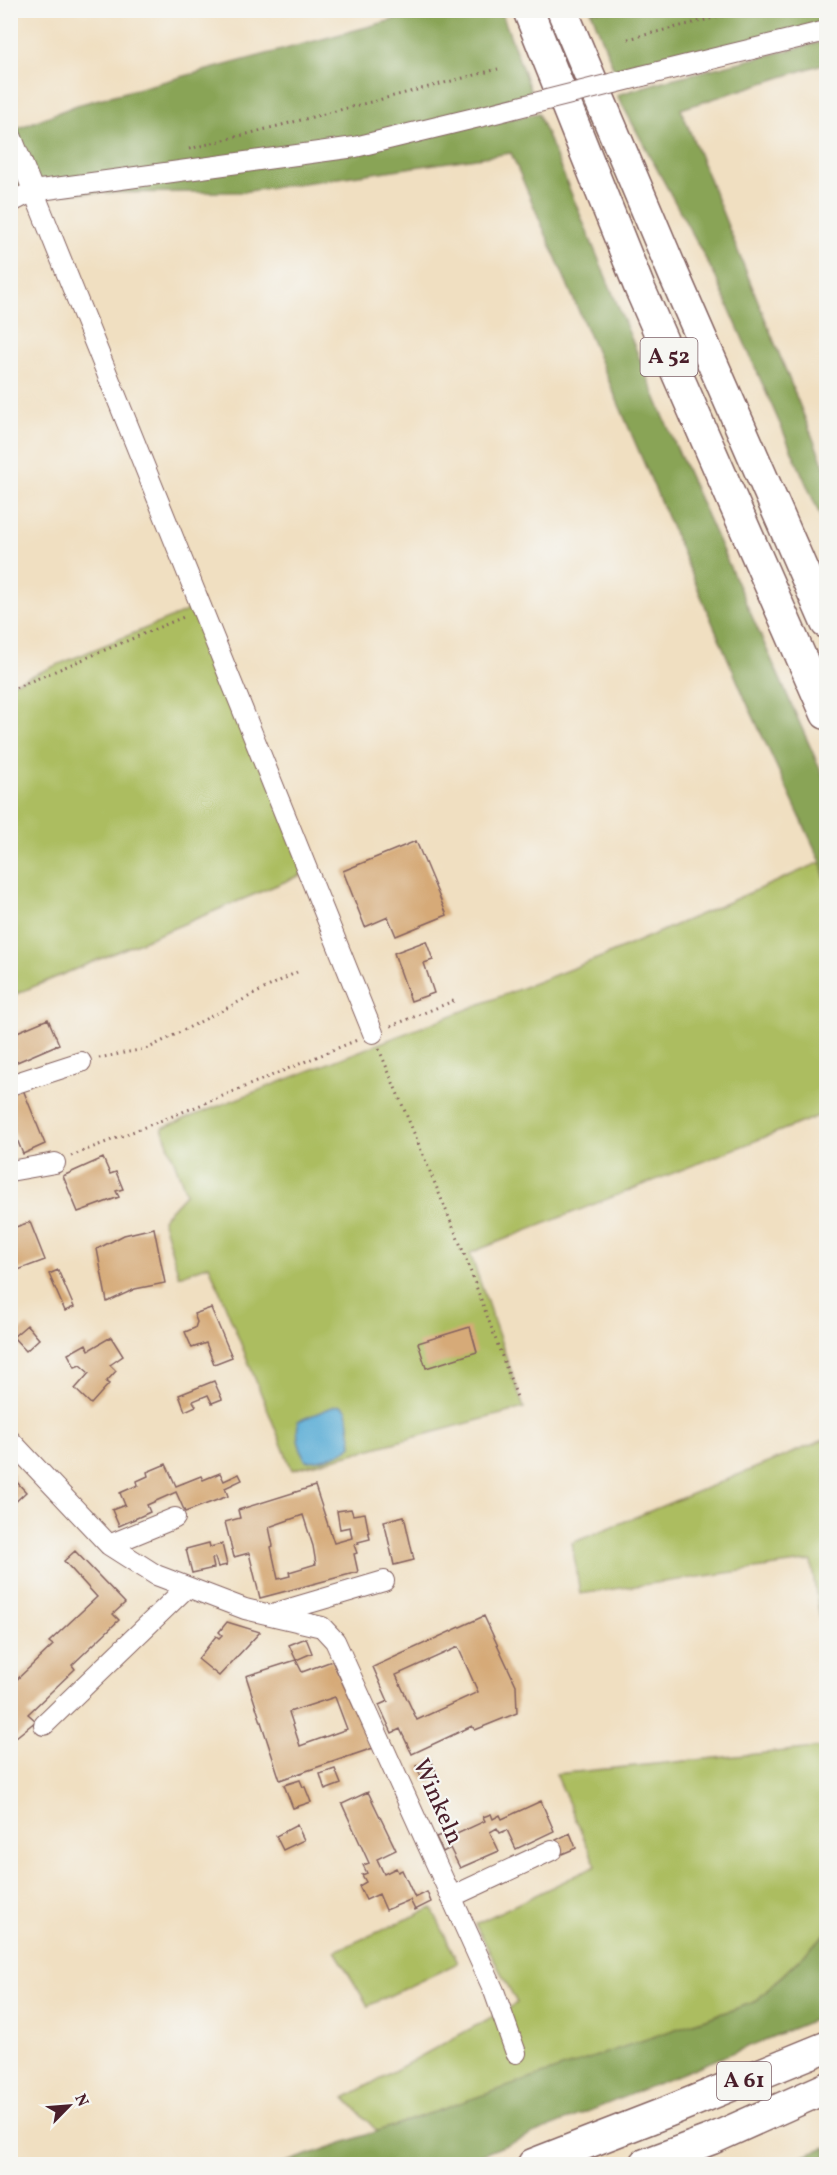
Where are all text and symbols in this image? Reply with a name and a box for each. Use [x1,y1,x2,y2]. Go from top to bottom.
road number: A 52 [640,338,698,376]
street label: Winkeln [403,1754,471,1850]
road number: A 61 [717,2062,771,2100]
north arrow [39,2076,99,2136]
text: N [68,2091,93,2111]

